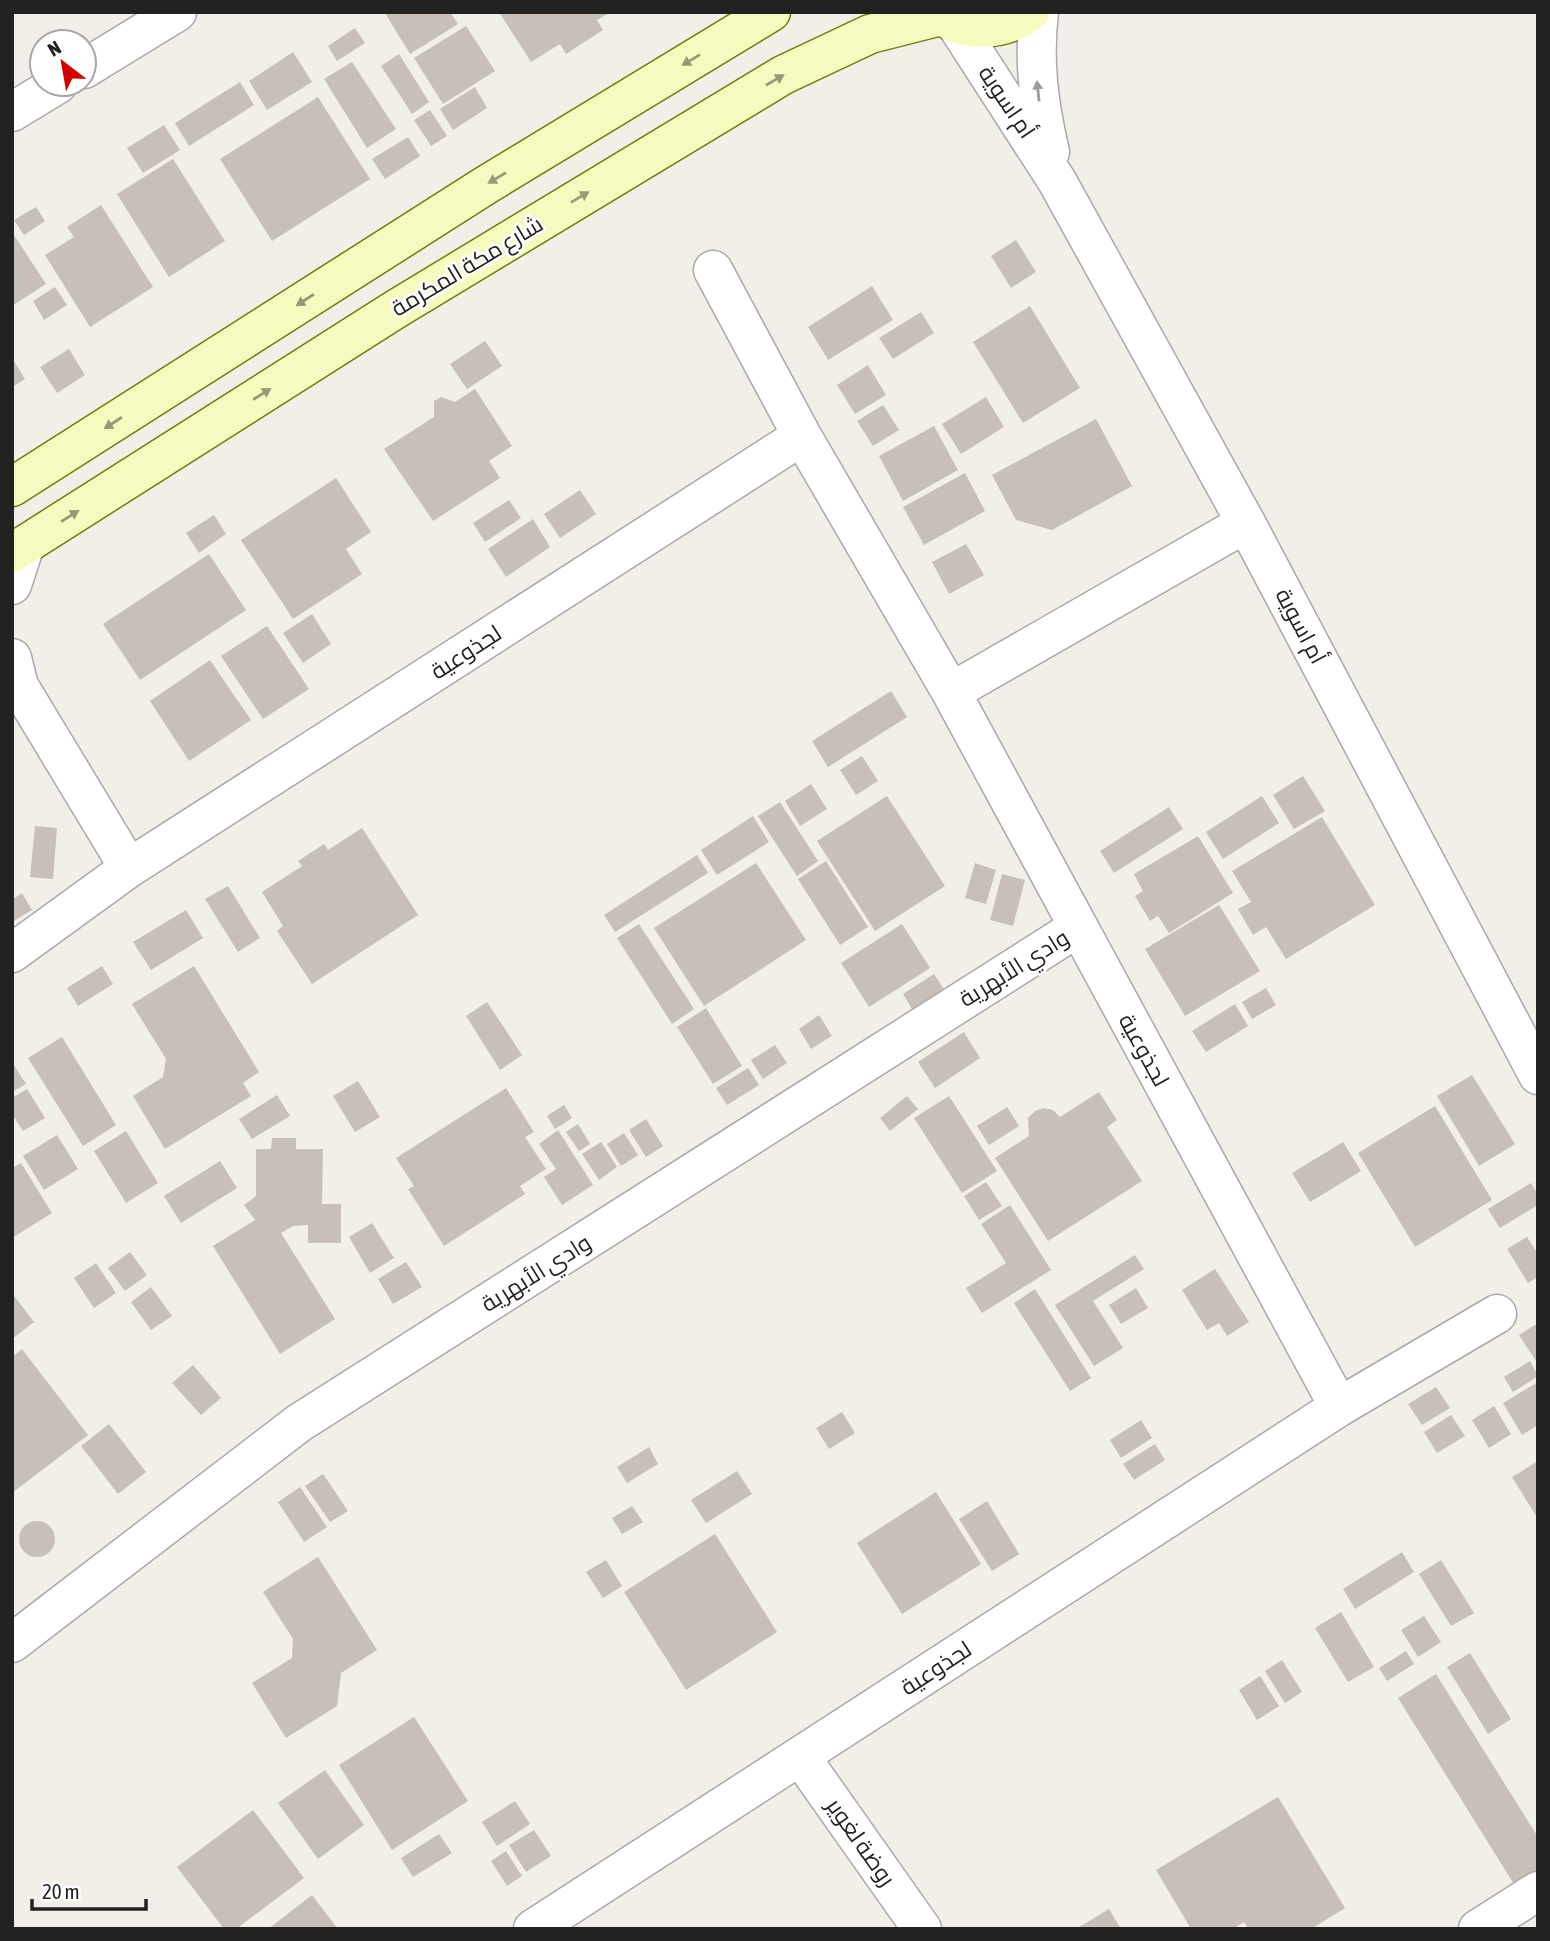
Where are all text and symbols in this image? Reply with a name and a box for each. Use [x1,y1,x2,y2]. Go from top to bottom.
north arrow [28,28,98,98]
text: N [44,36,65,61]
one-way arrow [682,54,701,67]
street label: أم اسوية [971,60,1042,145]
one-way arrow [766,74,785,86]
one-way arrow [1032,80,1043,102]
one-way arrow [487,172,506,185]
one-way arrow [571,191,590,204]
street label: شارع مكة المكرمة [387,211,549,324]
one-way arrow [295,294,315,307]
one-way arrow [252,388,271,401]
one-way arrow [103,416,123,429]
one-way arrow [60,510,79,523]
street label: أم اسوية [1268,583,1333,670]
street label: لجذوعية [426,620,506,684]
street label: وادي الأبهرية [954,924,1076,1016]
street label: لجذوعية [1114,1009,1174,1091]
street label: وادي الأبهرية [476,1229,598,1321]
street label: لجذوعية [896,1636,976,1700]
street label: روضة لغوير [820,1791,901,1891]
scale bar [32,1868,145,1912]
text: 20 m [42,1879,80,1903]

